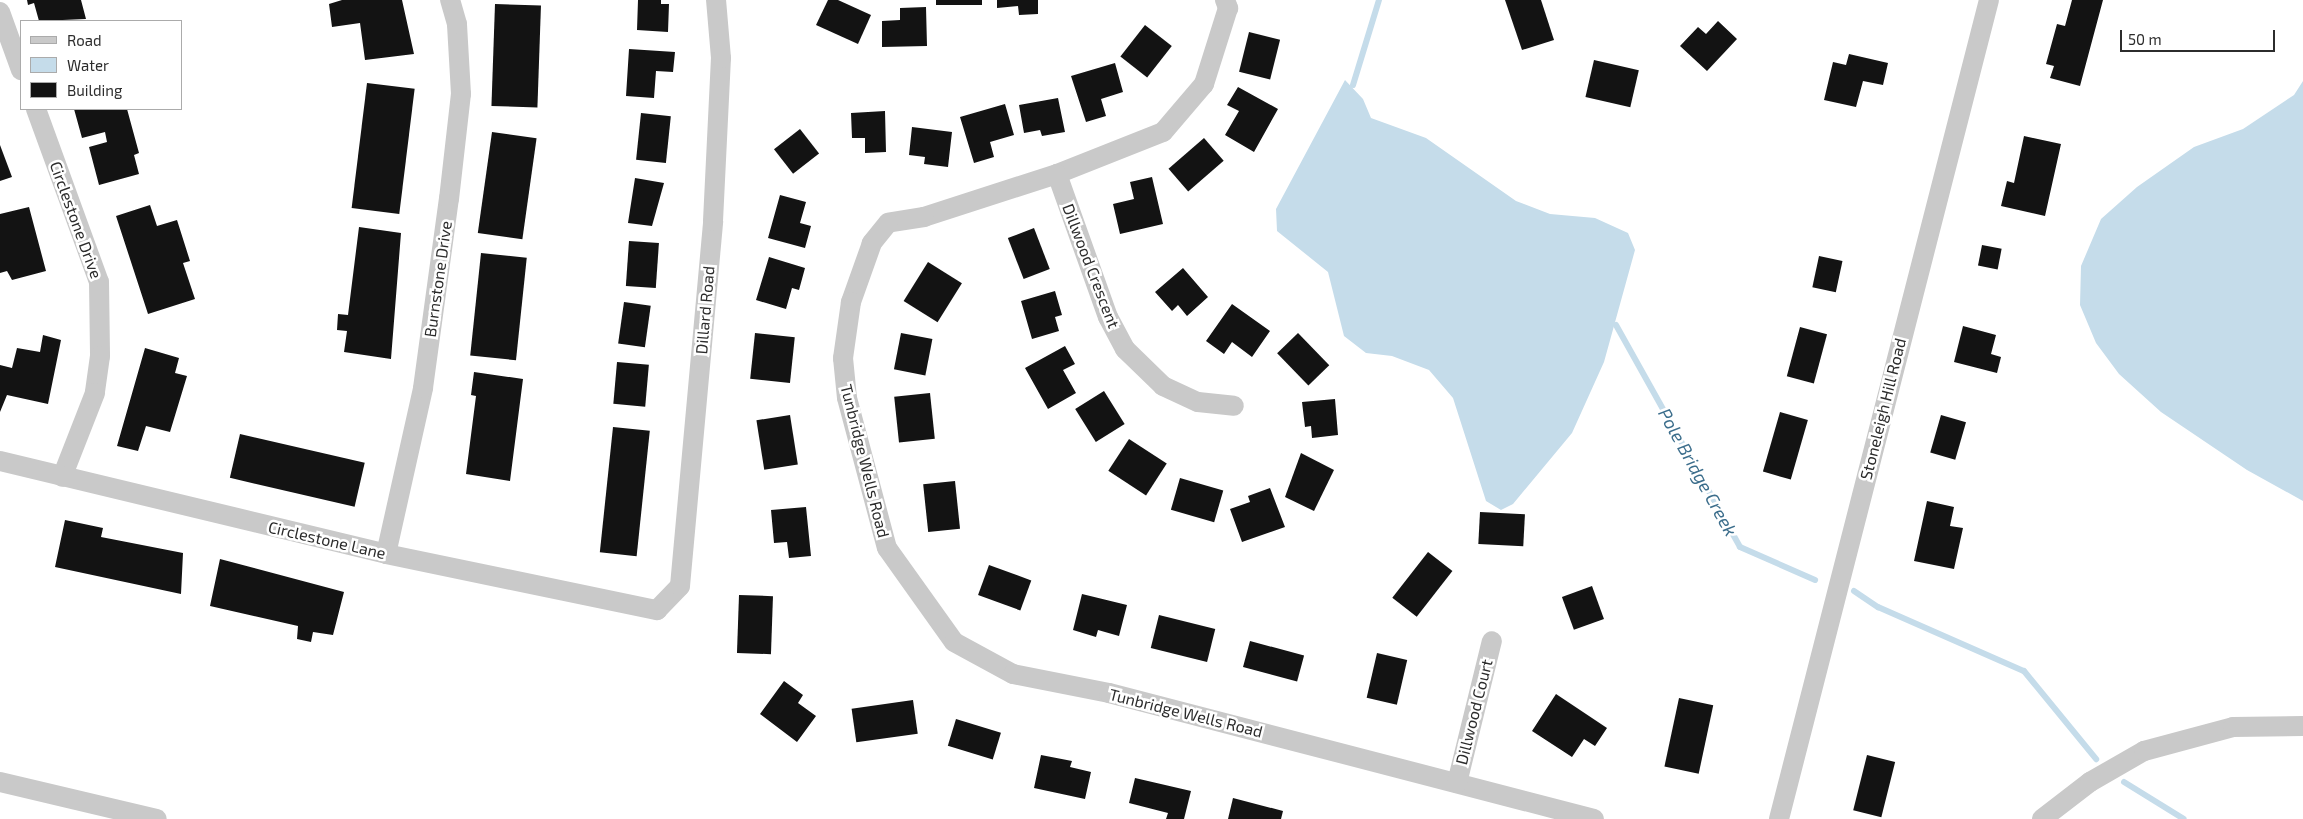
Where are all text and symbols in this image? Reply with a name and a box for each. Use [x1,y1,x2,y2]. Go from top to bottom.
legend [20,20,182,110]
scale bar [2123,20,2278,52]
text: 50 m [2128,30,2162,48]
text: Road [67,31,102,49]
text: Water [67,56,109,74]
text: Building [67,81,122,99]
street label: Circlestone Drive [46,159,106,281]
street label: Dillwood Crescent [1058,201,1124,331]
street label: Burnstone Drive [420,219,456,339]
street label: Dillard Road [692,265,718,355]
street label: Stoneleigh Hill Road [1856,336,1910,482]
street label: Tunbridge Wells Road [837,382,893,540]
water label: Pole Bridge Creek [1654,404,1742,540]
street label: Circlestone Lane [266,517,388,563]
street label: Dillwood Court [1452,657,1496,767]
street label: Tunbridge Wells Road [1107,685,1265,741]

